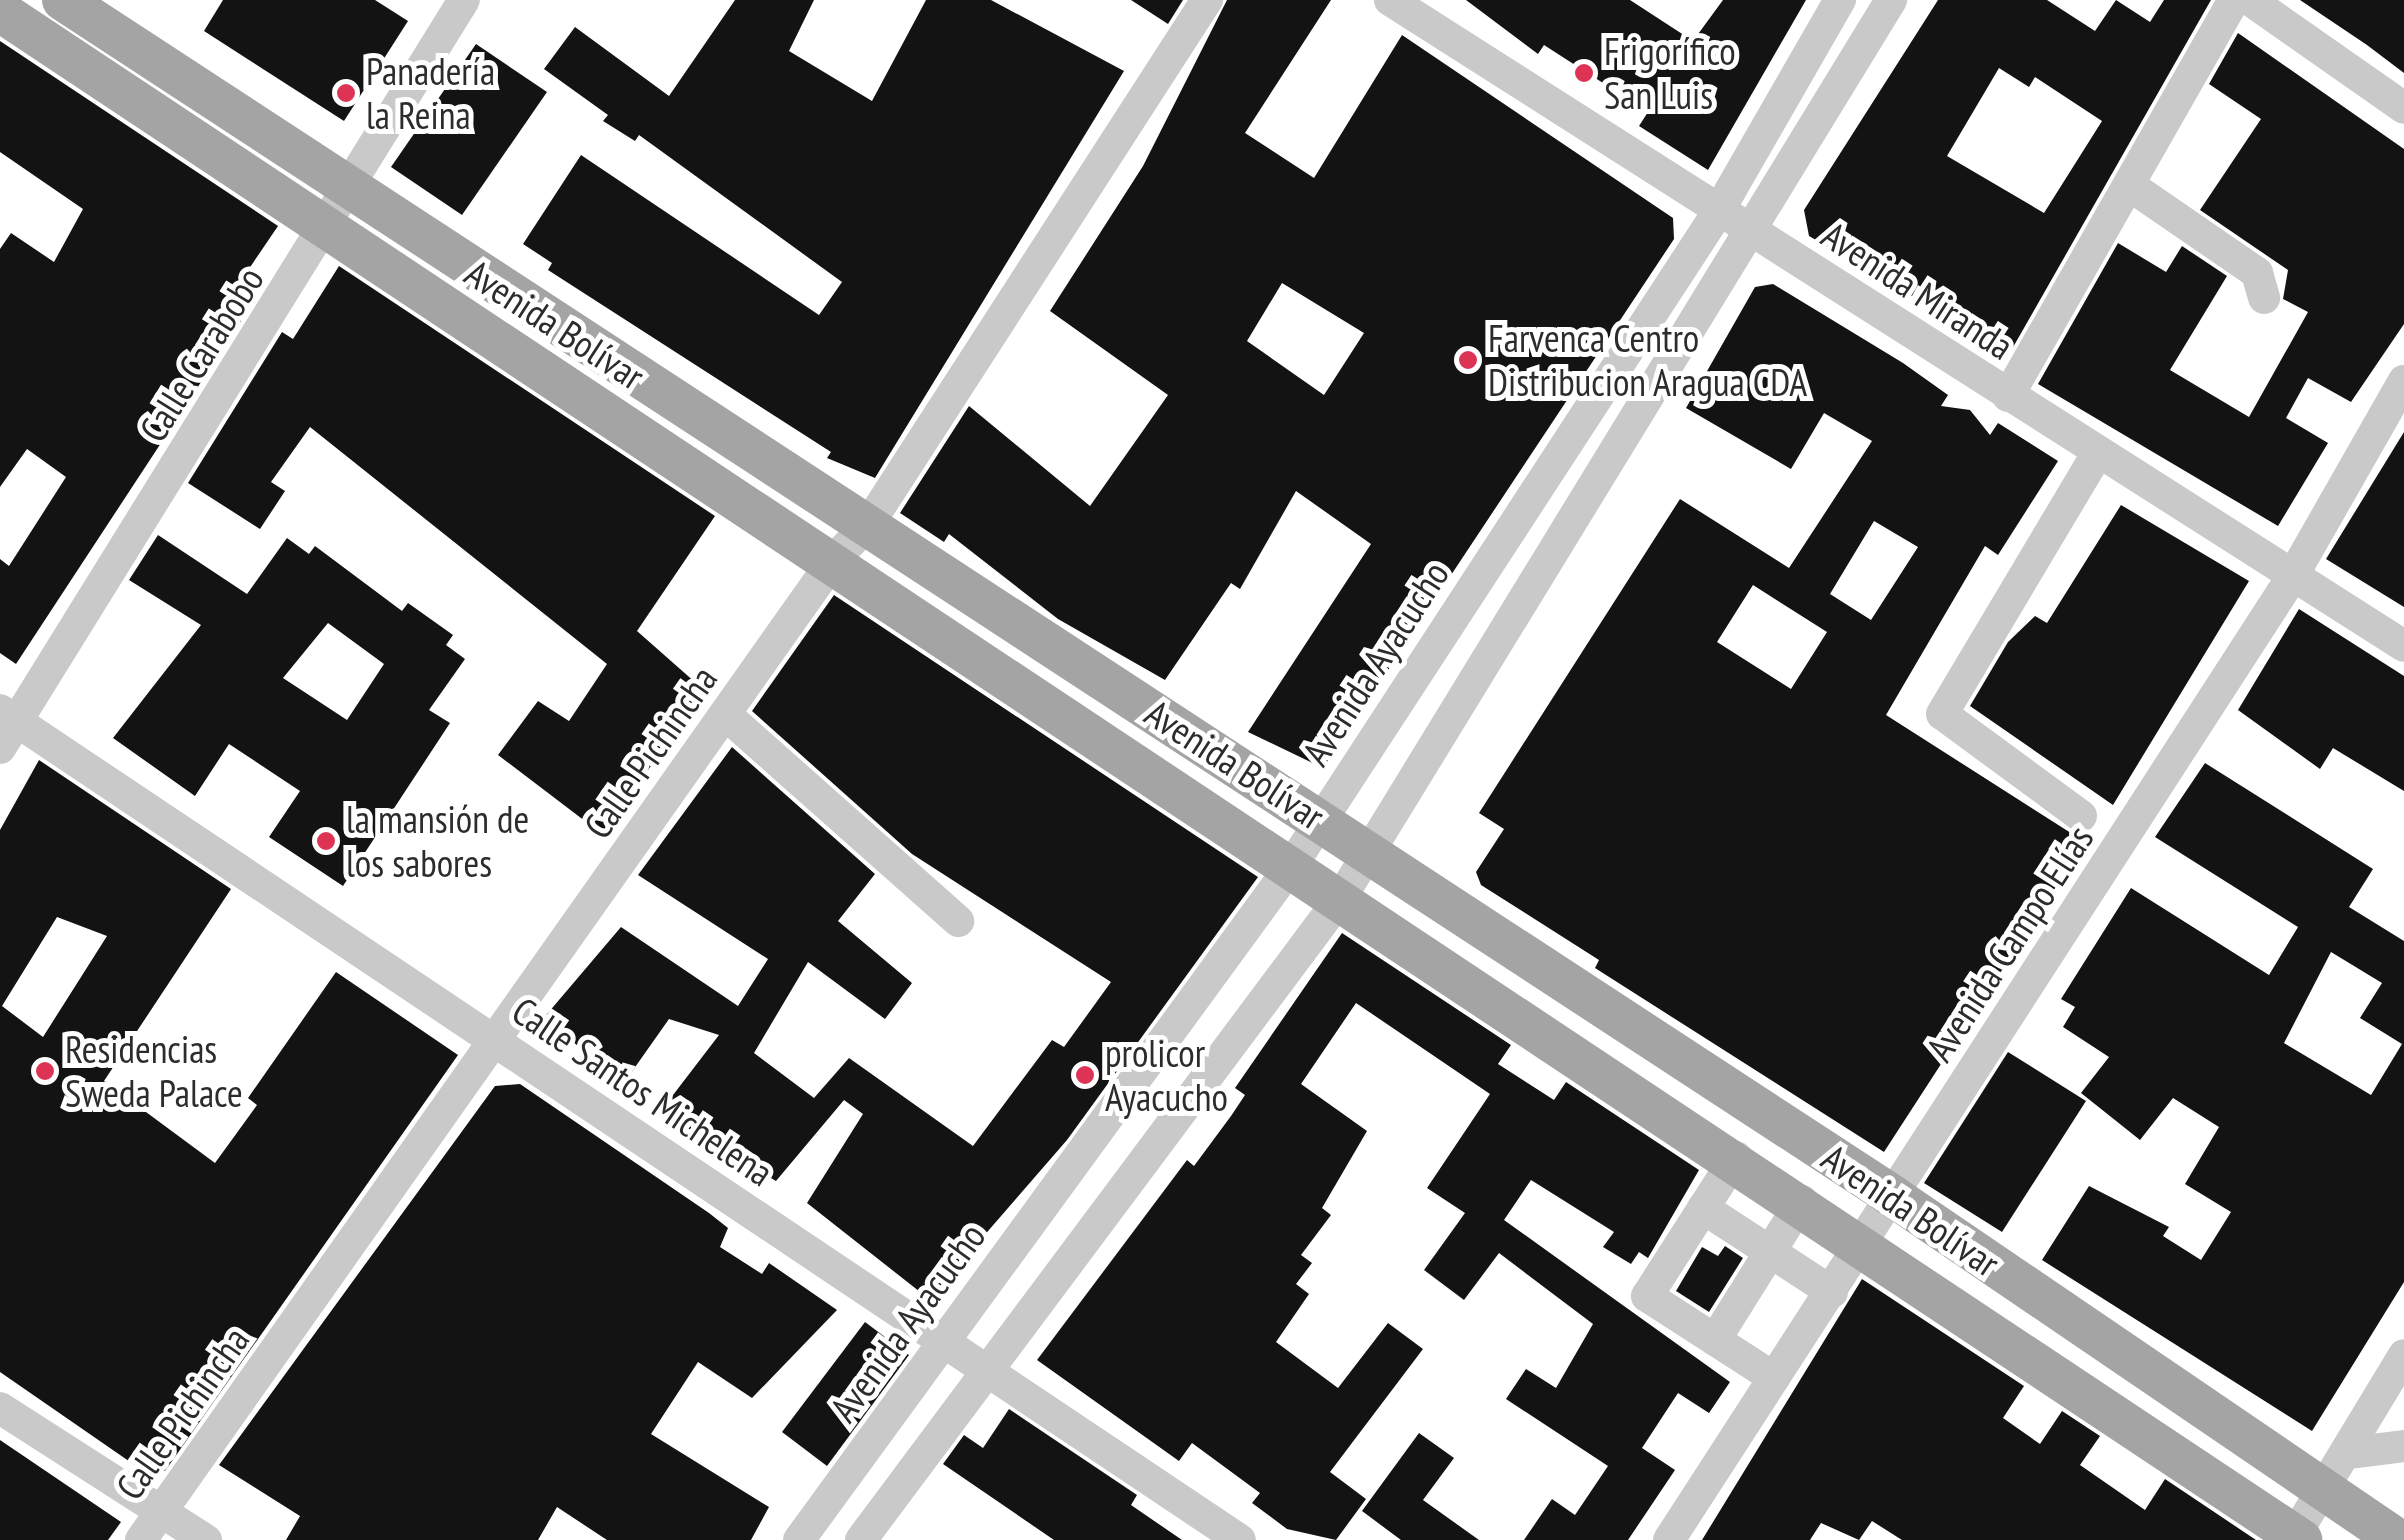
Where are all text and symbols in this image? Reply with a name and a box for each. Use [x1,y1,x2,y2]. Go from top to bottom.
place label: Frigorífico San Luis [1604,28,1736,117]
place label: Panadería la Reina [366,48,495,137]
marker: Frigorífico San Luis [1573,62,1595,84]
marker: Panadería la Reina [335,82,357,104]
street label: Avenida Miranda [1814,211,2022,369]
street label: Avenida Bolívar [457,249,653,399]
street label: Calle Carabobo [129,258,273,450]
place label: Farvenca Centro Distribucion Aragua CDA [1488,315,1808,404]
marker: Farvenca Centro Distribucion Aragua CDA [1457,349,1479,371]
street label: Avenida Ayacucho [1292,552,1458,774]
street label: Calle Pichincha [574,657,726,847]
street label: Avenida Bolívar [1137,689,1333,839]
place label: la mansión de los sabores [346,796,529,886]
street label: Avenida Campo Elías [1916,817,2102,1069]
marker: la mansión de los sabores [315,830,337,852]
street label: Calle Santos Michelena [504,987,782,1195]
place label: Residencias Sweda Palace [65,1026,243,1116]
place label: prolicor Ayacucho [1105,1030,1228,1120]
marker: Residencias Sweda Palace [34,1060,56,1082]
marker: prolicor Ayacucho [1074,1064,1096,1086]
street label: Avenida Bolívar [1814,1134,2008,1286]
street label: Avenida Ayacucho [820,1214,994,1430]
street label: Calle Pichincha [106,1318,258,1508]

